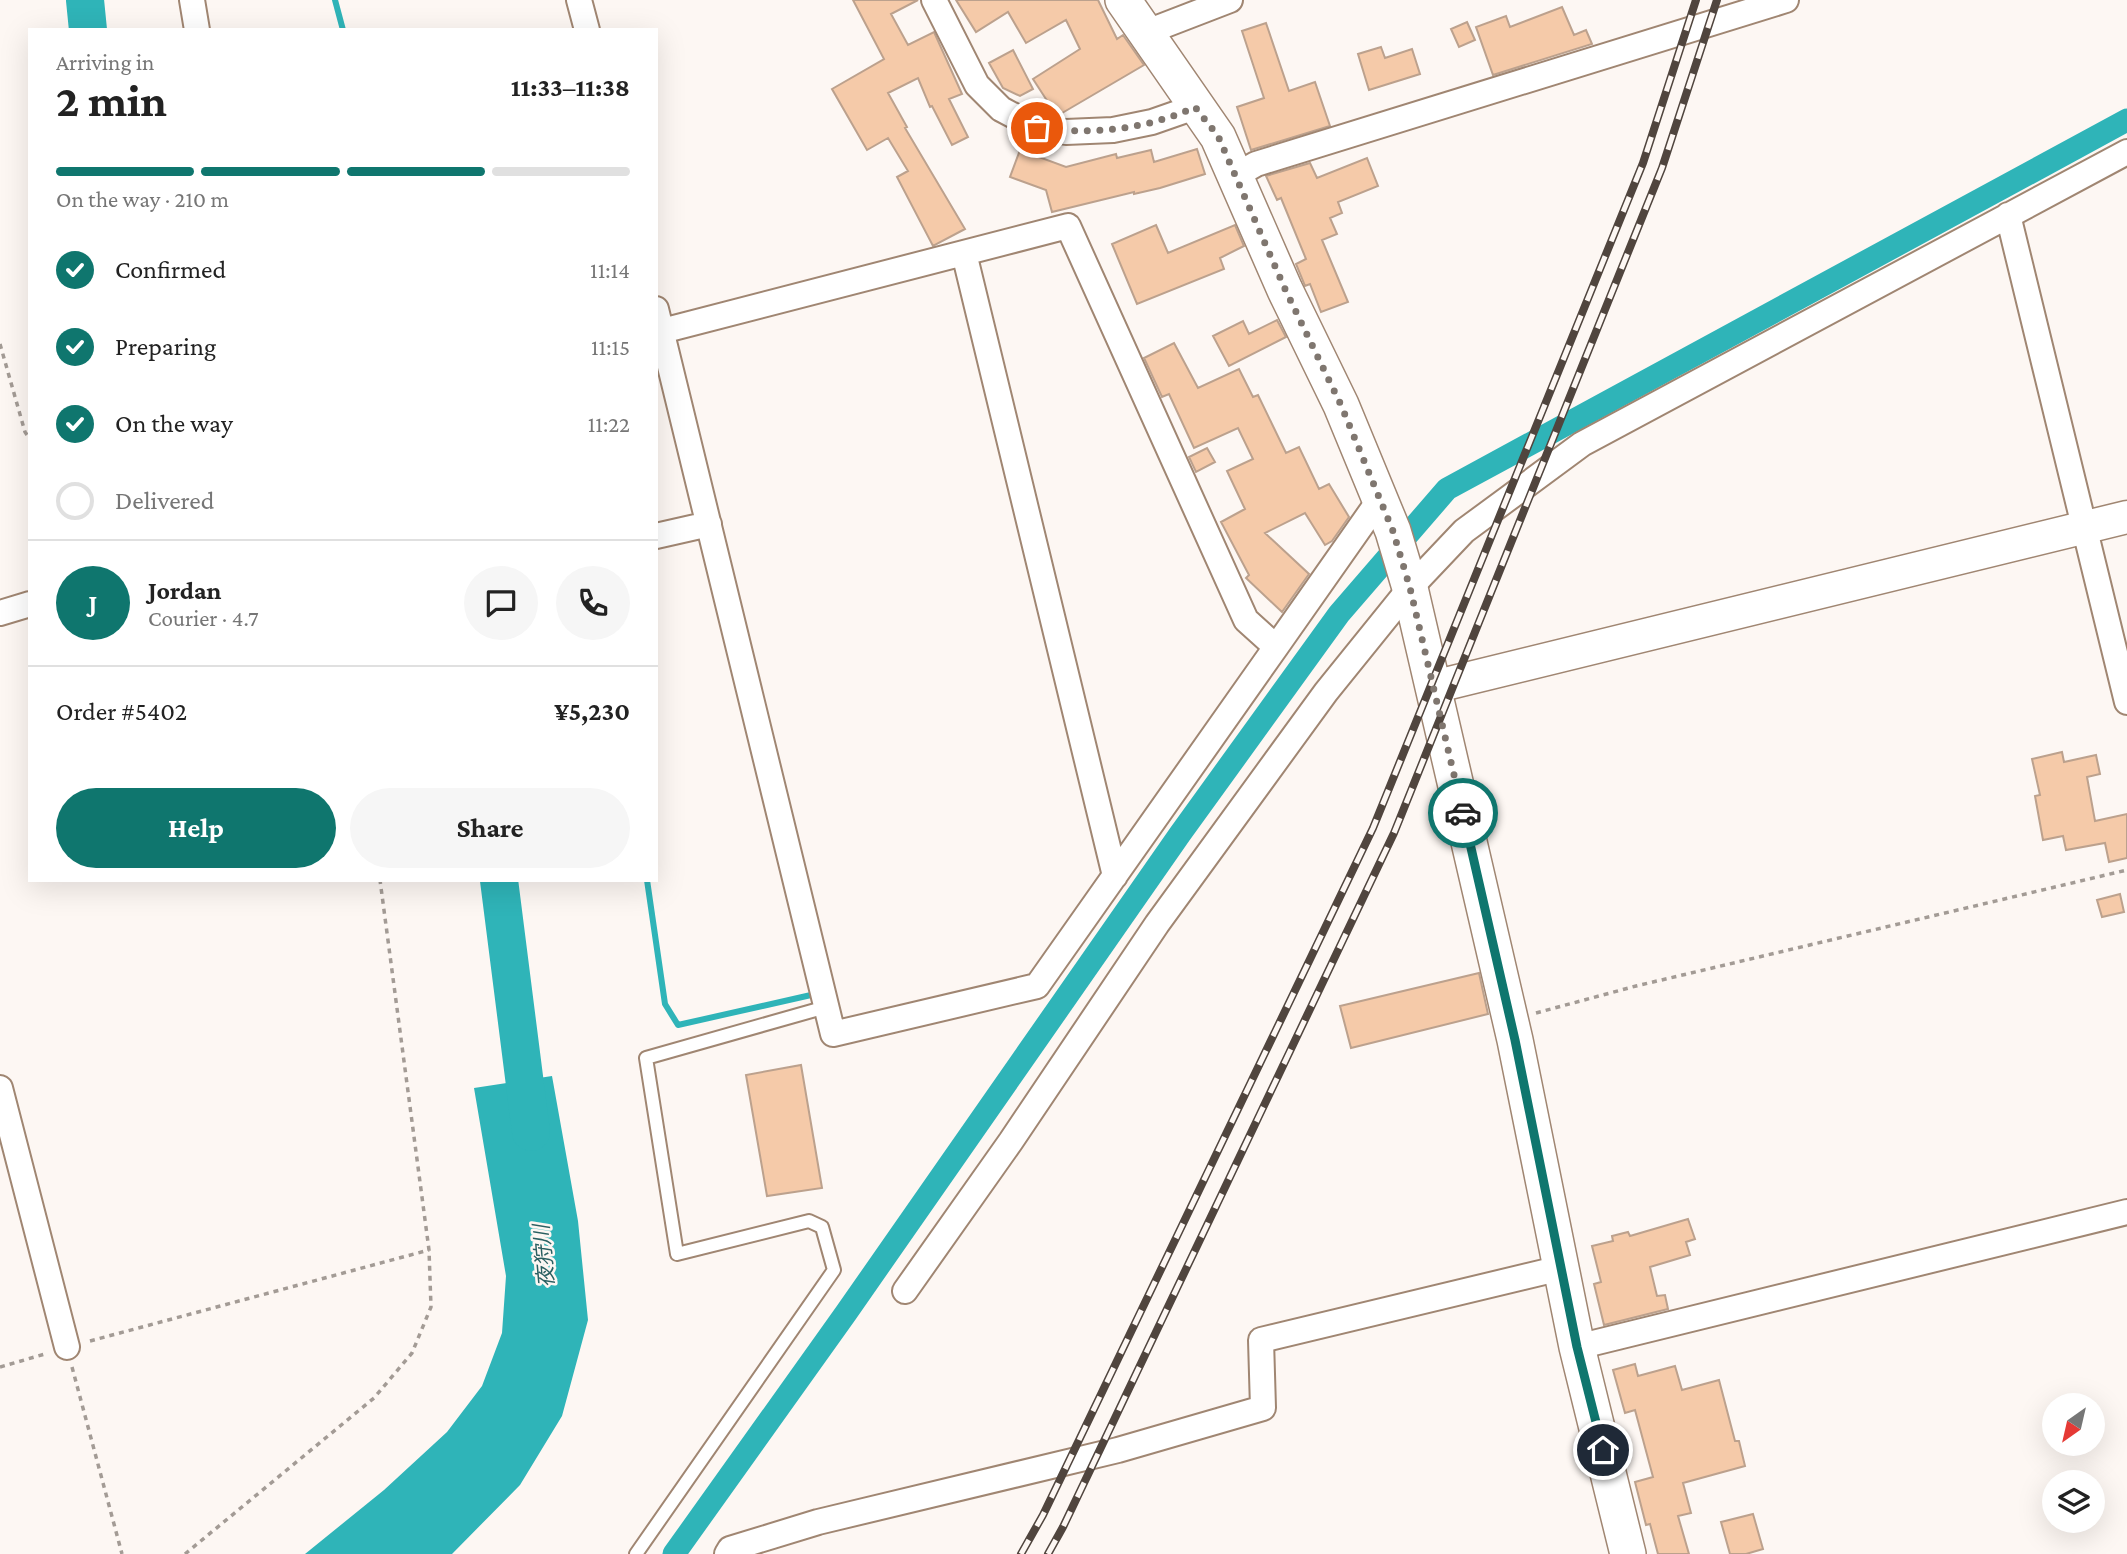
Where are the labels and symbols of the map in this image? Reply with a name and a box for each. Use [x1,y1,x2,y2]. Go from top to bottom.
pin [1007,98,1067,158]
courier [1428,778,1498,848]
water label: 夜狩川 [529,1222,559,1288]
north arrow [2042,1393,2105,1456]
pin [1573,1420,1633,1480]

